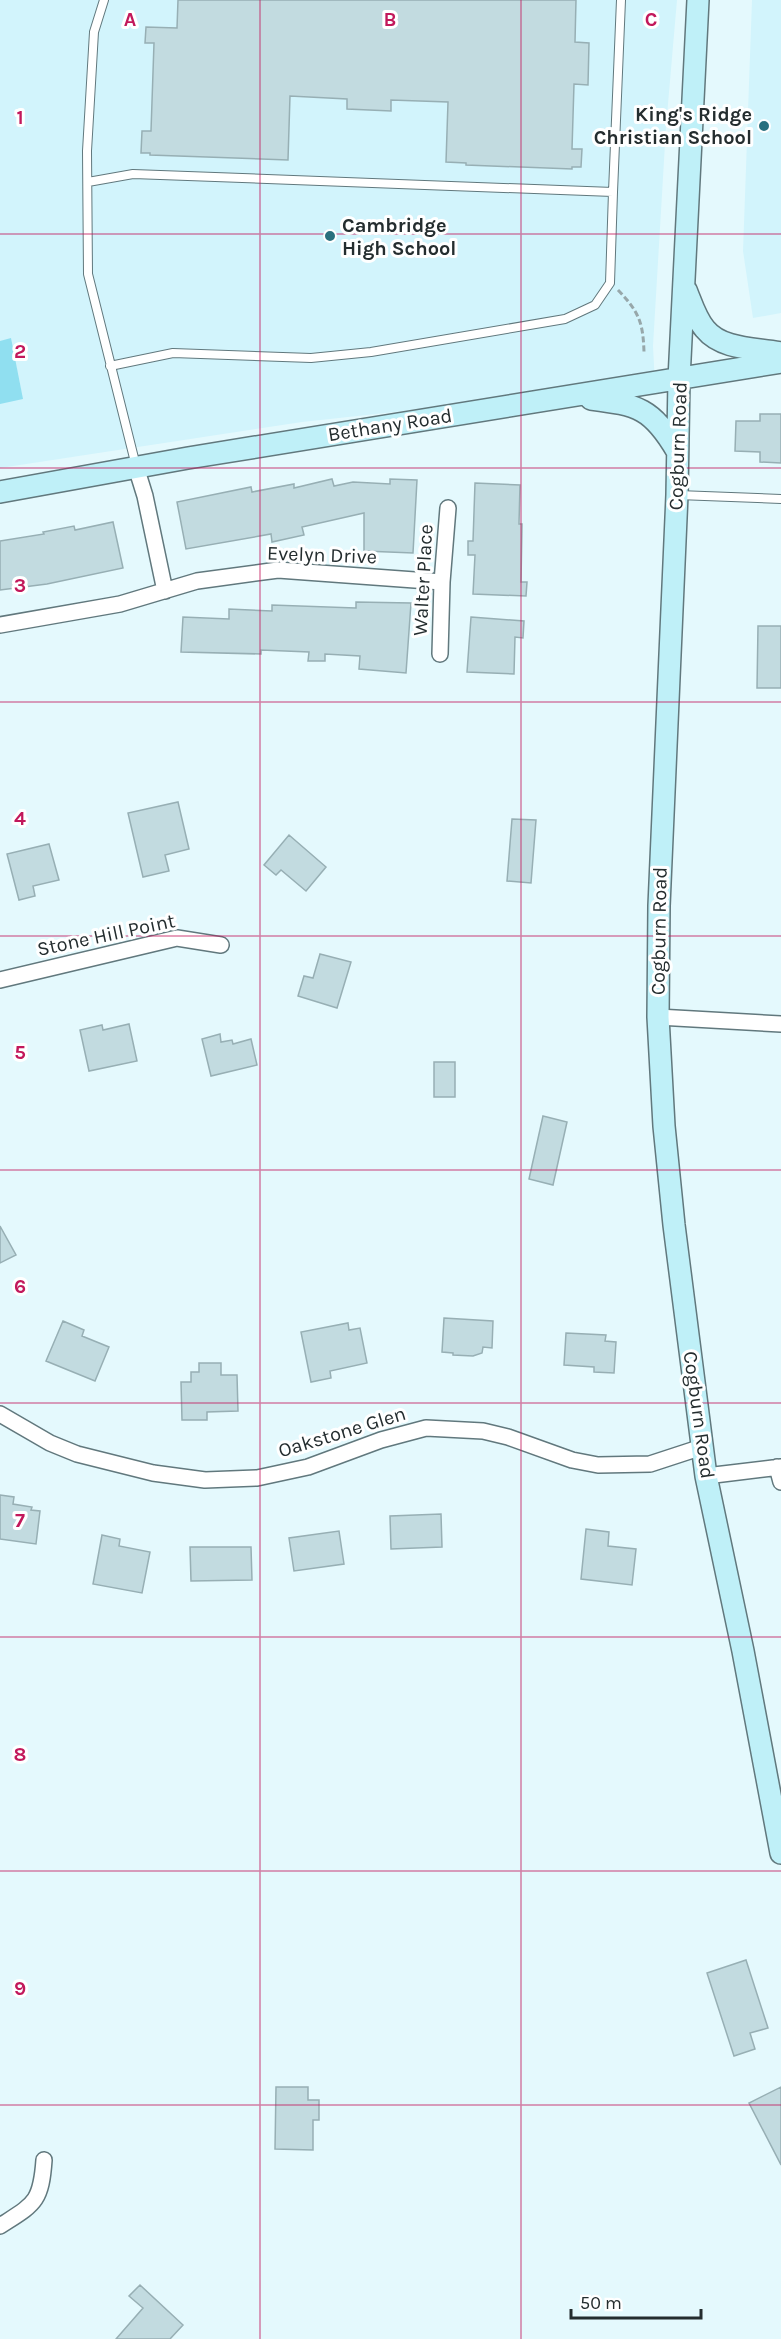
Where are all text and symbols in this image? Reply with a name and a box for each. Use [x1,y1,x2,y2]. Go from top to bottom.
text: A [124,8,137,31]
text: B [384,8,396,31]
text: C [645,8,657,31]
place label: King's Ridge Christian School [594,103,752,149]
text: 1 [16,106,24,129]
marker: King's Ridge Christian School [757,119,771,133]
place label: Cambridge High School [342,214,456,260]
marker: Cambridge High School [323,229,337,243]
text: 2 [14,340,26,363]
street label: Cogburn Road [664,381,692,511]
street label: Bethany Road [326,404,454,446]
street label: Walter Place [409,524,437,636]
street label: Evelyn Drive [267,542,377,568]
text: 3 [14,574,26,597]
text: 4 [14,807,26,830]
street label: Cogburn Road [646,867,672,995]
street label: Stone Hill Point [35,909,178,961]
text: 5 [14,1041,26,1064]
text: 6 [14,1275,26,1298]
street label: Cogburn Road [679,1350,719,1480]
street label: Oakstone Glen [275,1402,409,1462]
text: 7 [15,1509,25,1532]
text: 8 [14,1743,26,1766]
text: 9 [14,1977,26,2000]
scale bar [571,2282,702,2320]
text: 50 m [580,2292,622,2314]

